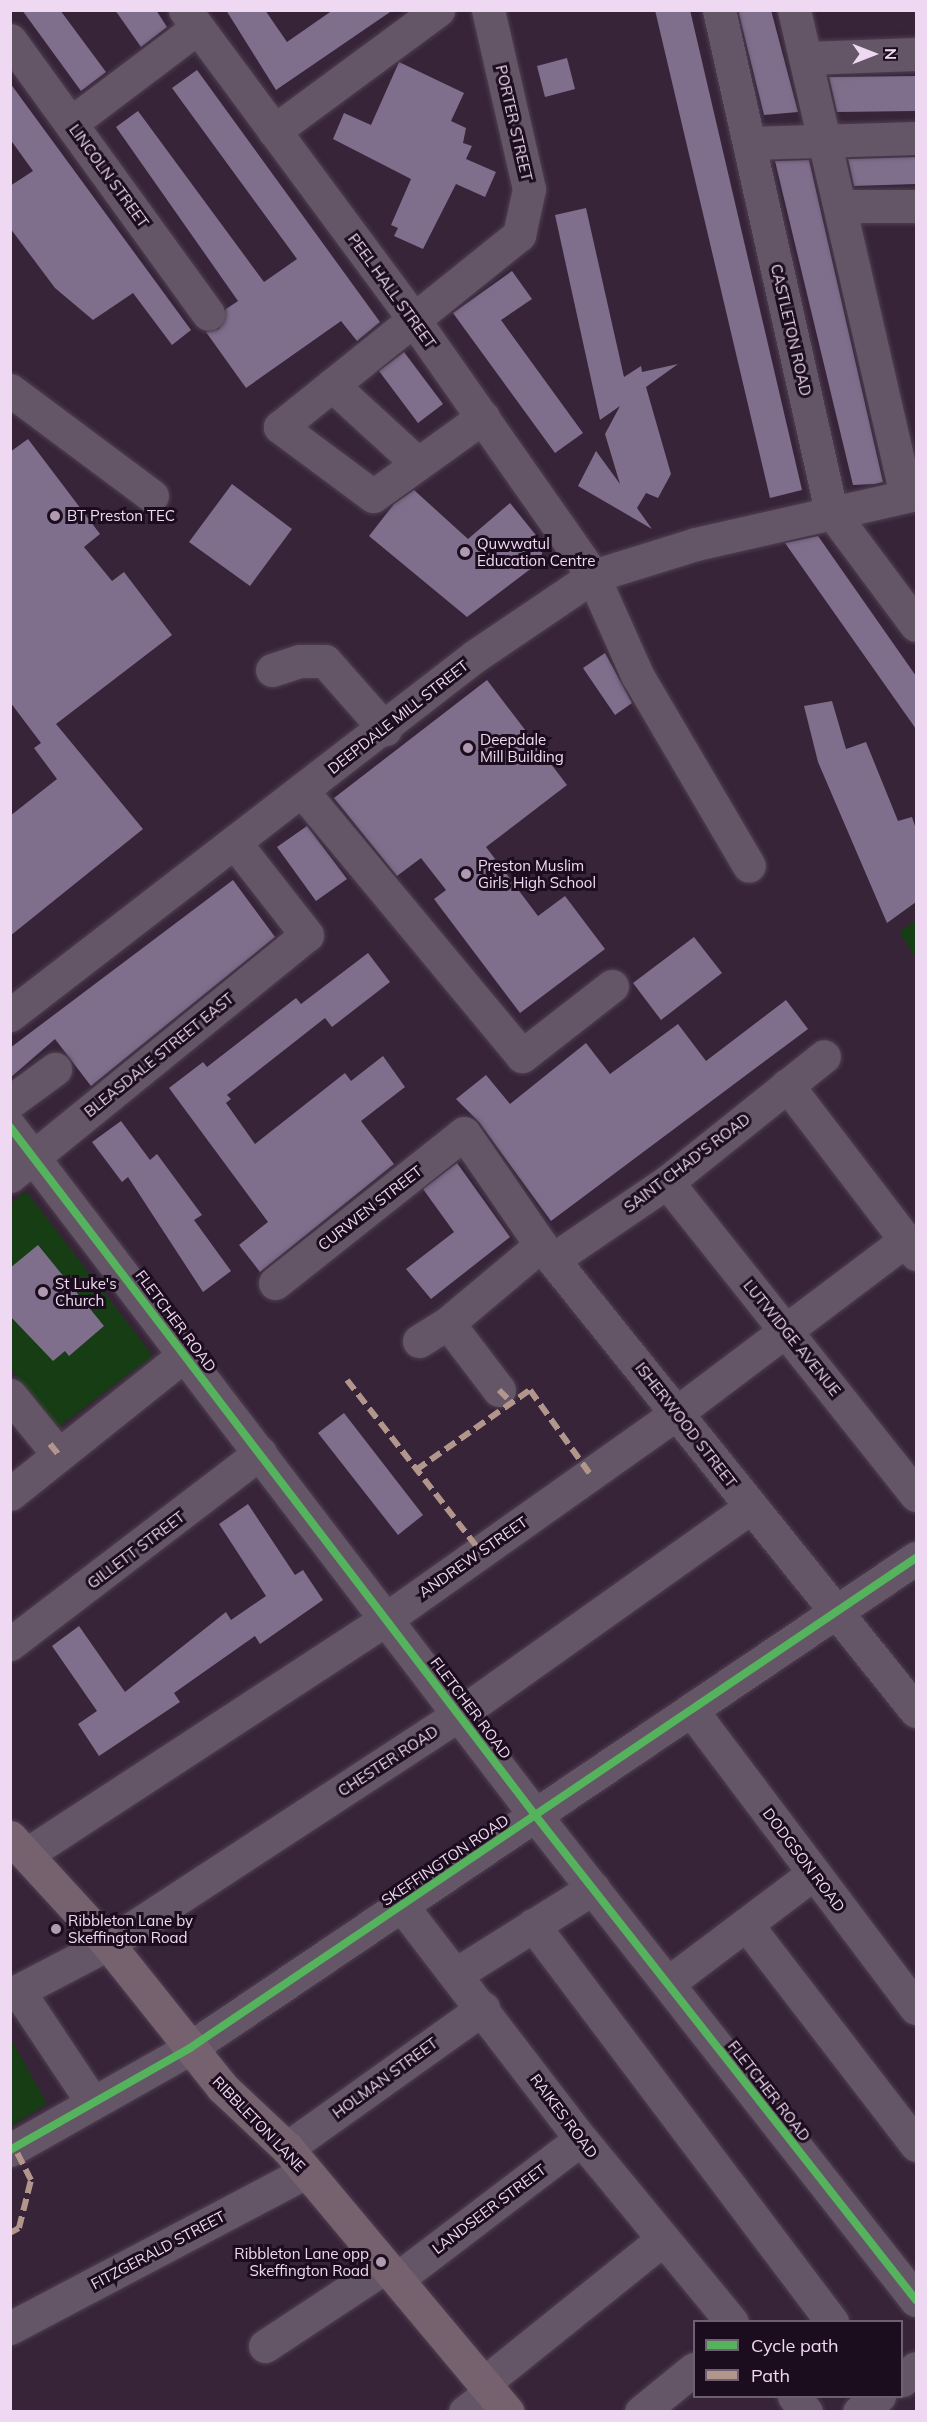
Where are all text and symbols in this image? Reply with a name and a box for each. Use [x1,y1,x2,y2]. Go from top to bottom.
north arrow [843,24,903,84]
text: N [881,48,901,60]
street label: PORTER STREET [492,63,536,183]
street label: LINCOLN STREET [66,121,152,231]
street label: PEEL HALL STREET [344,230,440,352]
street label: CASTLETON ROAD [767,262,815,398]
place label: BT Preston TEC [67,507,175,525]
marker: BT Preston TEC [48,509,62,523]
place label: Quwwatul Education Centre [477,534,595,569]
marker: Quwwatul Education Centre [458,545,472,559]
street label: DEEPDALE MILL STREET [324,656,472,778]
place label: Deepdale Mill Building [480,730,564,765]
marker: Deepdale Mill Building [461,741,475,755]
place label: Preston Muslim Girls High School [478,856,596,891]
marker: Preston Muslim Girls High School [459,867,473,881]
street label: BLEASDALE STREET EAST [81,989,237,1121]
street label: SAINT CHAD'S ROAD [621,1110,753,1216]
street label: CURWEN STREET [314,1162,426,1254]
street label: FLETCHER ROAD [132,1267,220,1375]
place label: St Luke's Church [55,1274,117,1309]
street label: LUTWIDGE AVENUE [740,1276,844,1400]
marker: St Luke's Church [36,1285,50,1299]
street label: ISHERWOOD STREET [632,1359,740,1491]
street label: GILLETT STREET [84,1508,188,1592]
street label: ANDREW STREET [415,1513,531,1601]
street label: FLETCHER ROAD [427,1654,515,1762]
street label: CHESTER ROAD [335,1722,441,1800]
street label: DODGSON ROAD [759,1805,849,1915]
street label: SKEFFINGTON ROAD [378,1811,512,1909]
place label: Ribbleton Lane by Skeffington Road [68,1911,193,1946]
marker: Ribbleton Lane by Skeffington Road [49,1922,63,1936]
street label: HOLMAN STREET [329,2034,441,2122]
street label: FLETCHER ROAD [724,2037,814,2145]
street label: RAIKES ROAD [527,2070,601,2162]
street label: RIBBLETON LANE [209,2073,309,2175]
street label: LANDSEER STREET [429,2160,549,2258]
street label: FITZGERALD STREET [88,2207,228,2293]
place label: Ribbleton Lane opp Skeffington Road [234,2244,369,2279]
marker: Ribbleton Lane opp Skeffington Road [374,2255,388,2269]
legend [693,2320,903,2398]
text: Cycle path [751,2334,838,2357]
text: Path [751,2364,790,2387]

